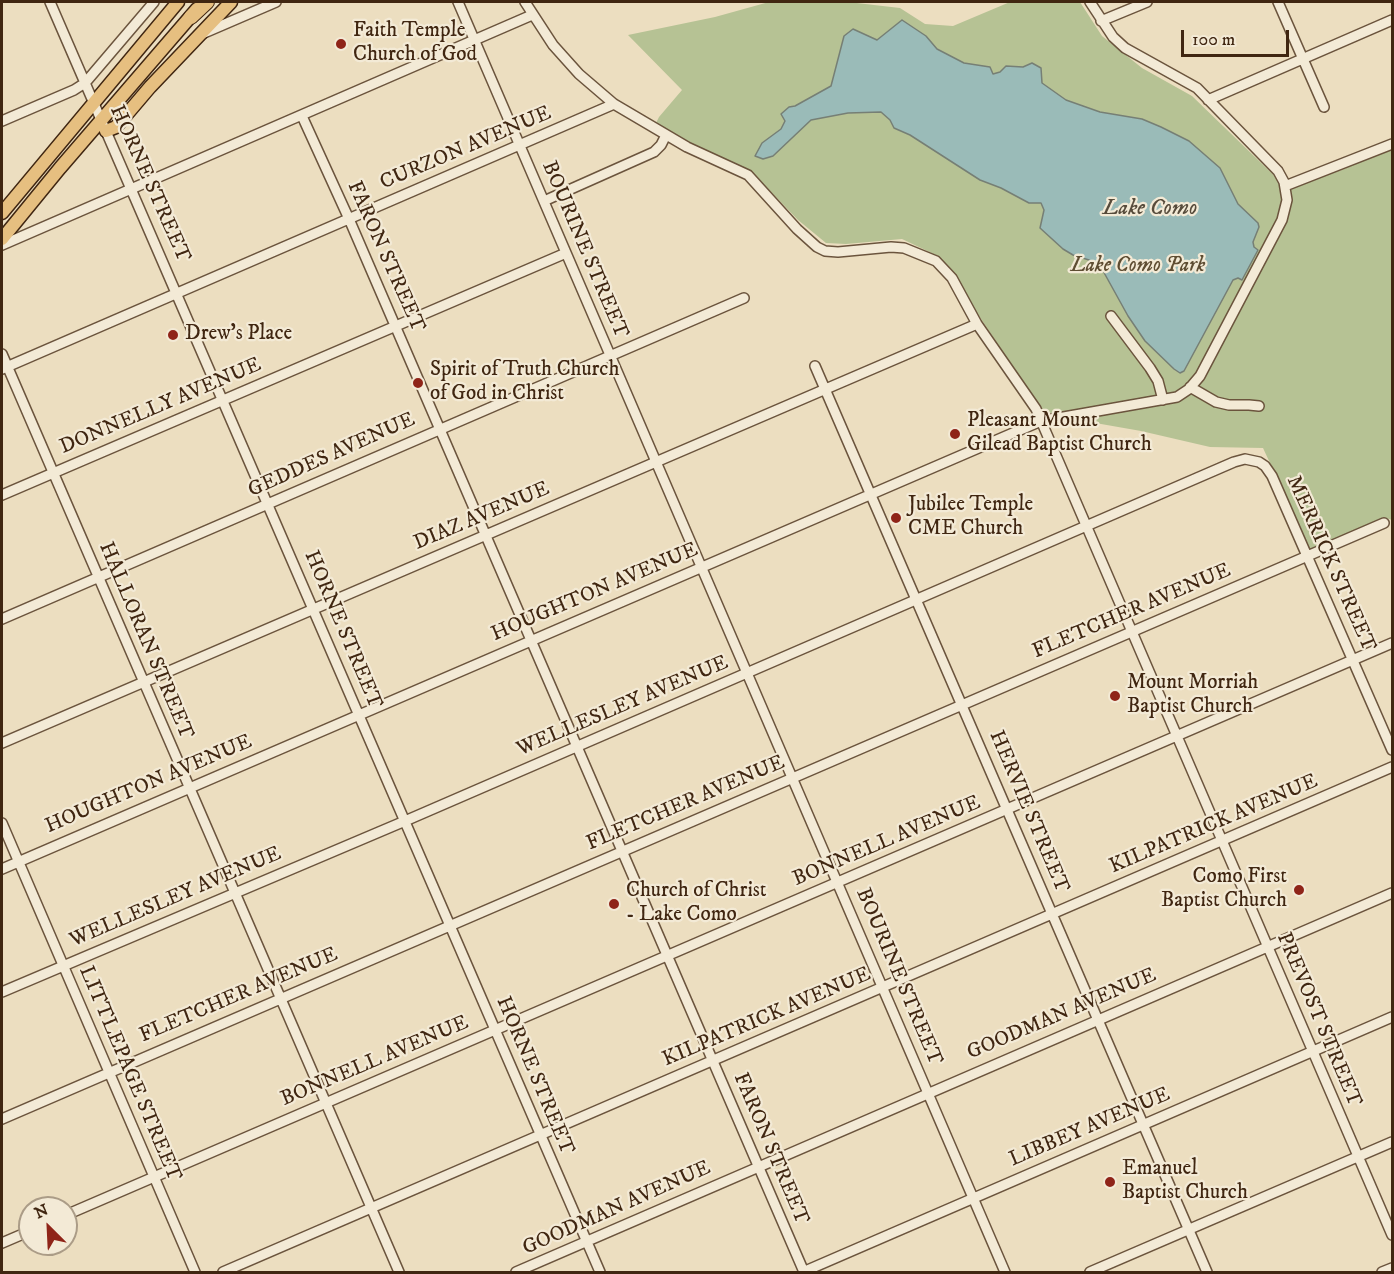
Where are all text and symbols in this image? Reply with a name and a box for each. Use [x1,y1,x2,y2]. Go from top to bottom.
scale bar [1184,18,1292,56]
place label: Faith Temple Church of God [353,19,477,69]
text: 100 m [1192,29,1235,51]
marker: Faith Temple Church of God [334,37,348,51]
street label: HORNE STREET [103,102,195,266]
street label: CURZON AVENUE [377,102,555,196]
street label: BOURINE STREET [535,158,633,342]
street label: FARON STREET [340,178,430,336]
water label: Lake Como [1103,196,1197,222]
park label: Lake Como Park [1071,254,1205,280]
place label: Drew's Place [185,322,292,348]
marker: Drew's Place [166,328,180,342]
street label: DONNELLY AVENUE [56,353,266,461]
place label: Spirit of Truth Church of God in Christ [430,358,619,408]
marker: Spirit of Truth Church of God in Christ [411,376,425,390]
street label: GEDDES AVENUE [245,408,419,504]
place label: Pleasant Mount Gilead Baptist Church [967,409,1152,459]
marker: Pleasant Mount Gilead Baptist Church [948,427,962,441]
street label: MERRICK STREET [1280,472,1380,656]
street label: DIAZ AVENUE [410,477,554,557]
place label: Jubilee Temple CME Church [908,493,1033,543]
marker: Jubilee Temple CME Church [889,511,903,525]
street label: HOUGHTON AVENUE [488,538,702,648]
street label: HALLORAN STREET [92,539,198,743]
street label: HORNE STREET [297,547,387,713]
street label: FLETCHER AVENUE [1029,559,1235,665]
street label: WELLESLEY AVENUE [513,651,733,763]
place label: Mount Morriah Baptist Church [1127,671,1258,721]
marker: Mount Morriah Baptist Church [1108,689,1122,703]
street label: HERVIE STREET [982,727,1074,897]
street label: HOUGHTON AVENUE [42,730,256,840]
street label: FLETCHER AVENUE [583,751,789,857]
street label: KILPATRICK AVENUE [1106,770,1322,880]
street label: BONNELL AVENUE [789,791,985,893]
street label: WELLESLEY AVENUE [66,842,286,954]
place label: Como First Baptist Church [1161,865,1287,915]
place label: Church of Christ - Lake Como [626,879,767,929]
marker: Como First Baptist Church [1292,883,1306,897]
street label: BOURINE STREET [849,885,947,1069]
marker: Church of Christ - Lake Como [607,897,621,911]
street label: PREVOST STREET [1270,929,1366,1111]
street label: FLETCHER AVENUE [136,943,342,1049]
street label: LITTLEPAGE STREET [72,963,186,1185]
street label: KILPATRICK AVENUE [659,963,875,1073]
street label: GOODMAN AVENUE [964,964,1160,1066]
street label: HORNE STREET [489,993,579,1159]
street label: BONNELL AVENUE [277,1011,473,1113]
street label: FARON STREET [727,1069,813,1229]
street label: LIBBEY AVENUE [1006,1083,1174,1173]
street label: GOODMAN AVENUE [519,1156,715,1262]
place label: Emanuel Baptist Church [1122,1157,1248,1207]
marker: Emanuel Baptist Church [1103,1175,1117,1189]
north arrow [18,1196,78,1256]
text: N [31,1200,52,1223]

